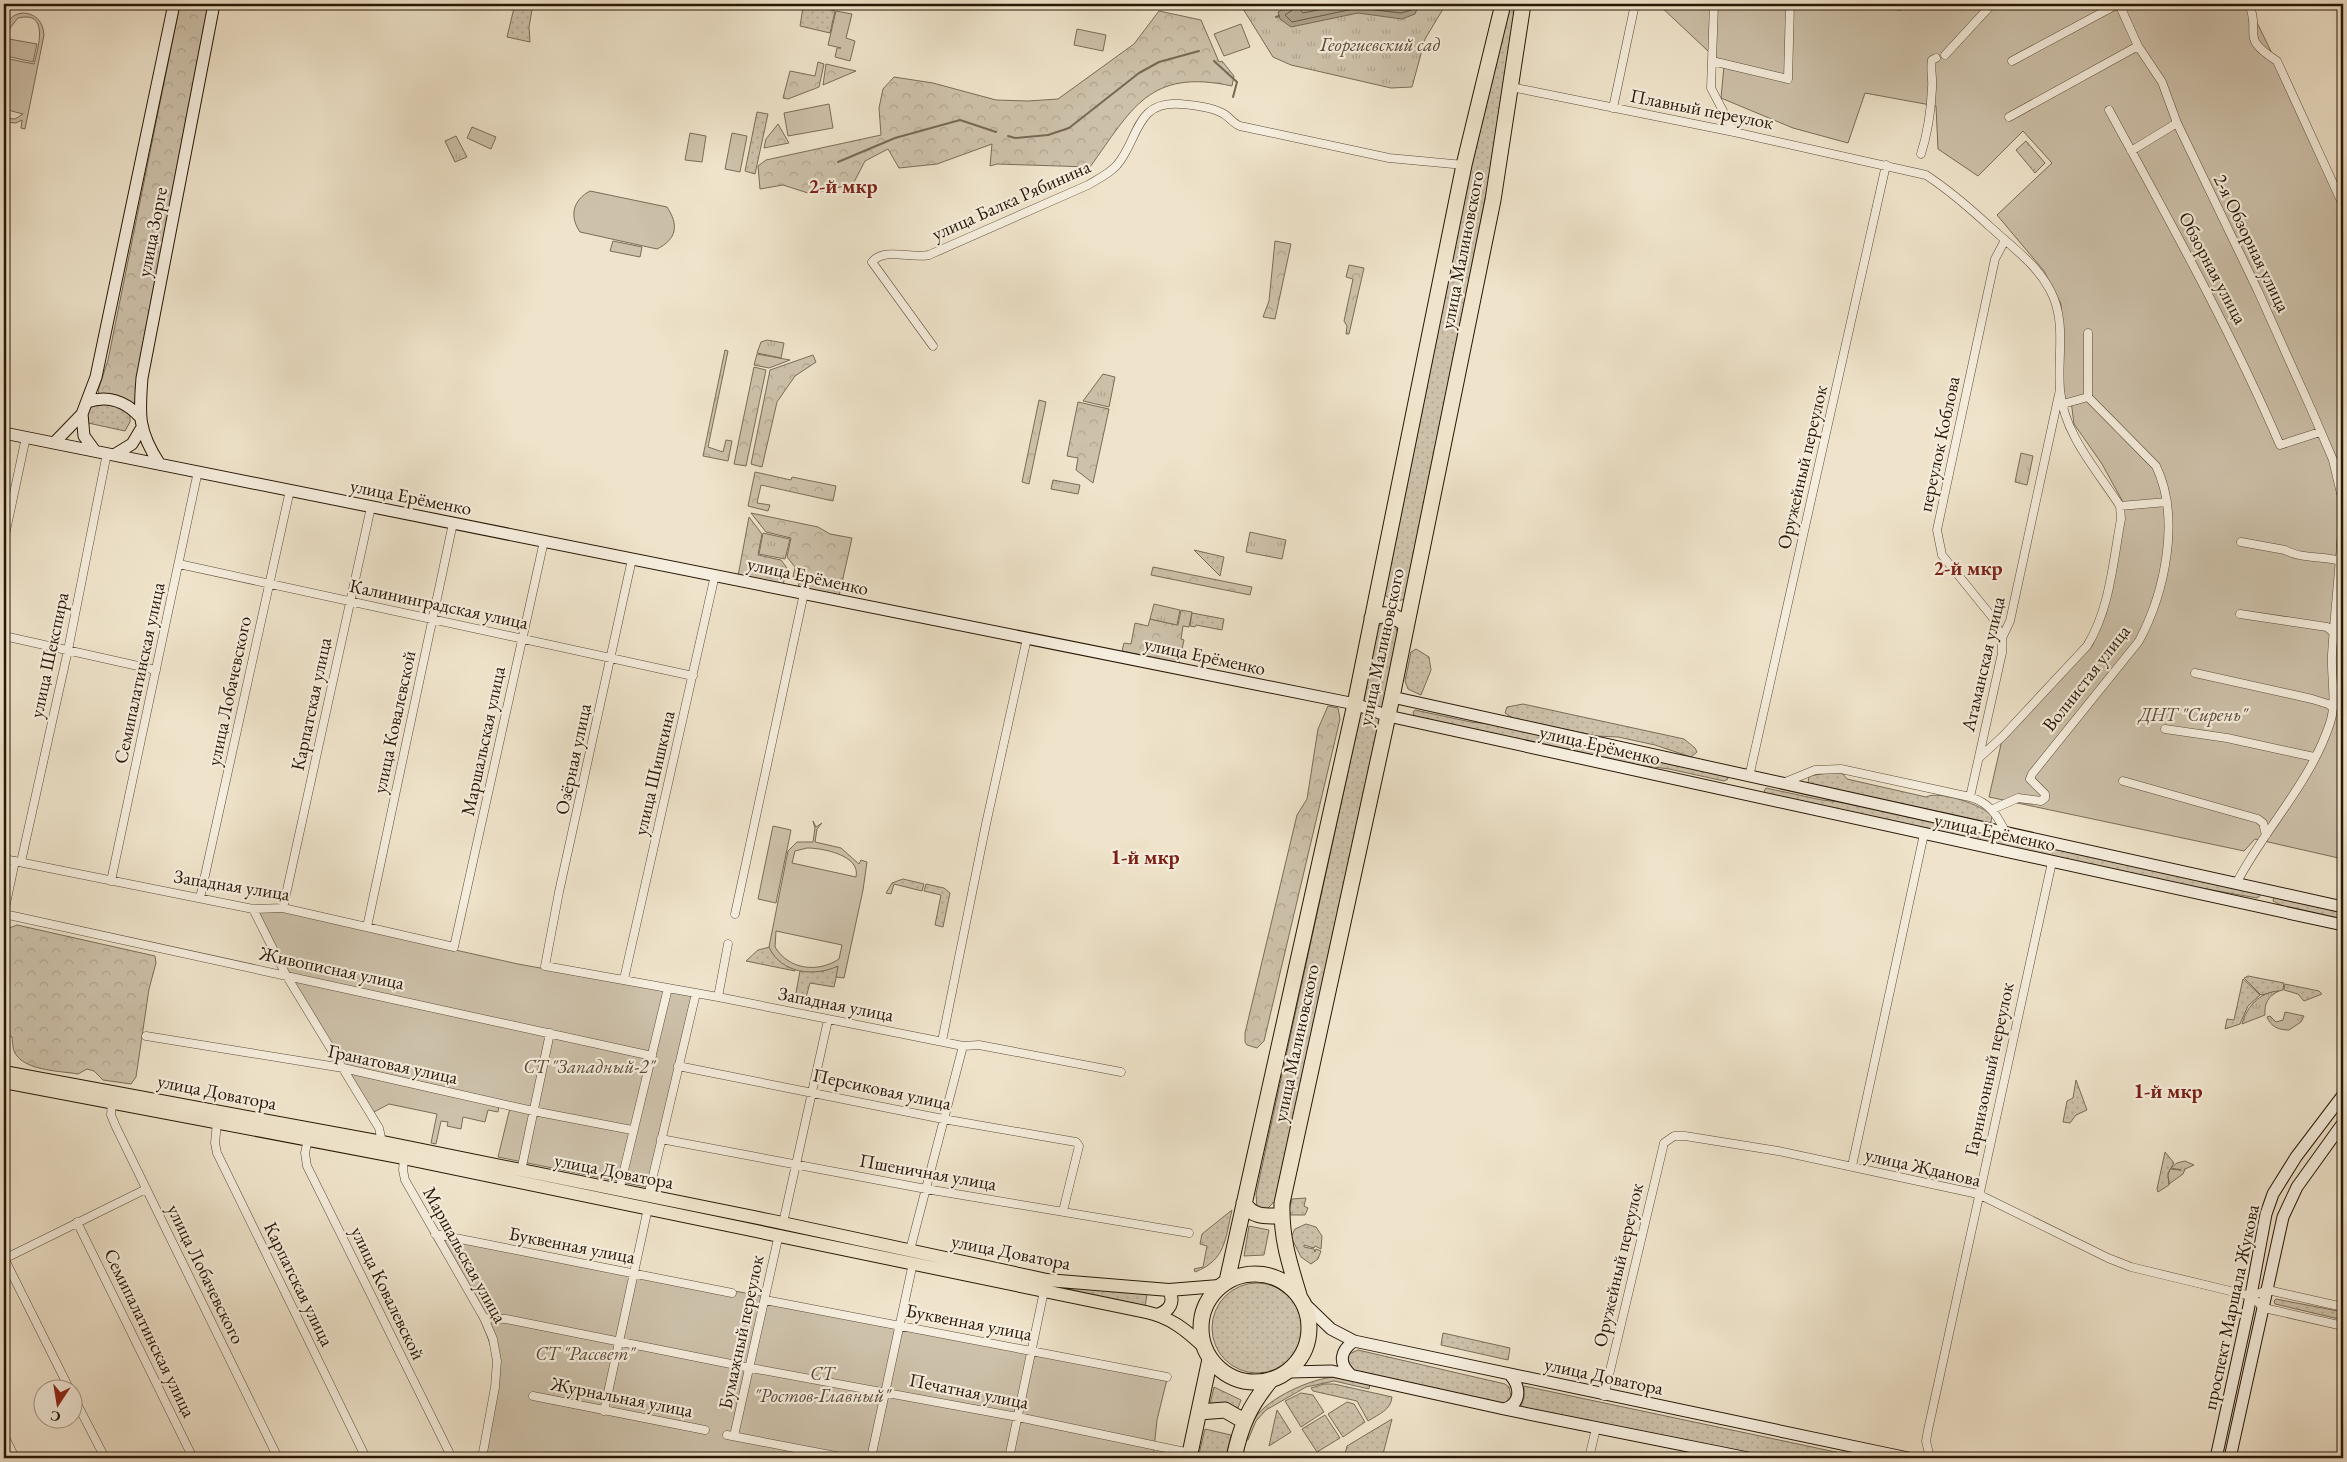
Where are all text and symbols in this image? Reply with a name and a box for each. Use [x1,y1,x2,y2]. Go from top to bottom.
park label: Георгиевский сад [1319,32,1441,57]
street label: Плавный переулок [1628,83,1776,135]
street label: улица Балка Рябинина [928,154,1095,246]
street label: улица Малиновского [1434,169,1490,331]
street label: 2-я Обзорная улица [2209,170,2295,316]
district label: 2-й мкр [809,173,877,199]
street label: улица Зорге [131,185,173,279]
street label: Обзорная улица [2174,208,2252,328]
street label: переулок Коблова [1912,374,1966,514]
street label: Оружейный переулок [1771,383,1833,551]
street label: улица Ерёменко [348,473,474,521]
street label: улица Ерёменко [745,551,871,601]
district label: 2-й мкр [1934,555,2002,581]
street label: улица Малиновского [1352,566,1410,728]
street label: Калининградская улица [347,573,531,635]
street label: Семипалатинская улица [108,580,171,766]
street label: улица Шекспира [23,589,75,720]
street label: Атаманская улица [1955,594,2011,735]
street label: улица Лобачевского [201,614,257,768]
street label: Волнистая улица [2036,619,2136,736]
street label: улица Ерёменко [1142,631,1268,681]
street label: Карпатская улица [285,635,337,773]
street label: улица Ковалевской [367,648,421,796]
street label: Маршальская улица [455,664,511,818]
street label: Озёрная улица [549,701,597,817]
park label: ДНТ "Сирень" [2137,702,2249,727]
street label: улица Шишкина [627,708,681,838]
street label: улица Ерёменко [1537,719,1663,771]
street label: улица Ерёменко [1932,807,2058,857]
district label: 1-й мкр [1111,844,1179,870]
street label: Западная улица [172,863,292,907]
street label: Живописная улица [256,940,407,996]
street label: улица Малиновского [1267,962,1325,1124]
street label: Гарнизонный переулок [1958,980,2020,1158]
street label: Западная улица [776,981,896,1028]
street label: Гранатовая улица [326,1038,461,1090]
park label: СТ "Западный-2" [523,1054,656,1079]
street label: Персиковая улица [810,1062,954,1116]
street label: улица Доватора [155,1068,279,1116]
district label: 1-й мкр [2134,1078,2202,1104]
street label: улица Жданова [1863,1142,1984,1193]
street label: улица Доватора [552,1147,676,1195]
street label: Пшеничная улица [857,1148,999,1196]
street label: Оружейный переулок [1587,1181,1649,1349]
street label: Маршальская улица [417,1182,513,1328]
street label: улица Лобачевского [161,1200,251,1348]
street label: проспект Маршала Жукова [2197,1202,2265,1412]
street label: Карпатская улица [258,1218,340,1351]
street label: Буквенная улица [507,1221,638,1270]
street label: улица Ковалевской [345,1222,431,1364]
street label: улица Доватора [949,1228,1073,1276]
street label: Семипалатинская улица [98,1244,202,1422]
street label: Бумажный переулок [712,1253,770,1411]
street label: Буквенная улица [904,1298,1035,1347]
park label: СТ "Рассвет" [535,1341,637,1366]
street label: улица Доватора [1542,1351,1666,1401]
park label: СТ "Ростов-Главный" [754,1361,892,1408]
street label: Печатная улица [907,1367,1031,1415]
street label: Журнальная улица [548,1371,696,1423]
north arrow [32,1380,82,1430]
text: С [49,1407,62,1427]

